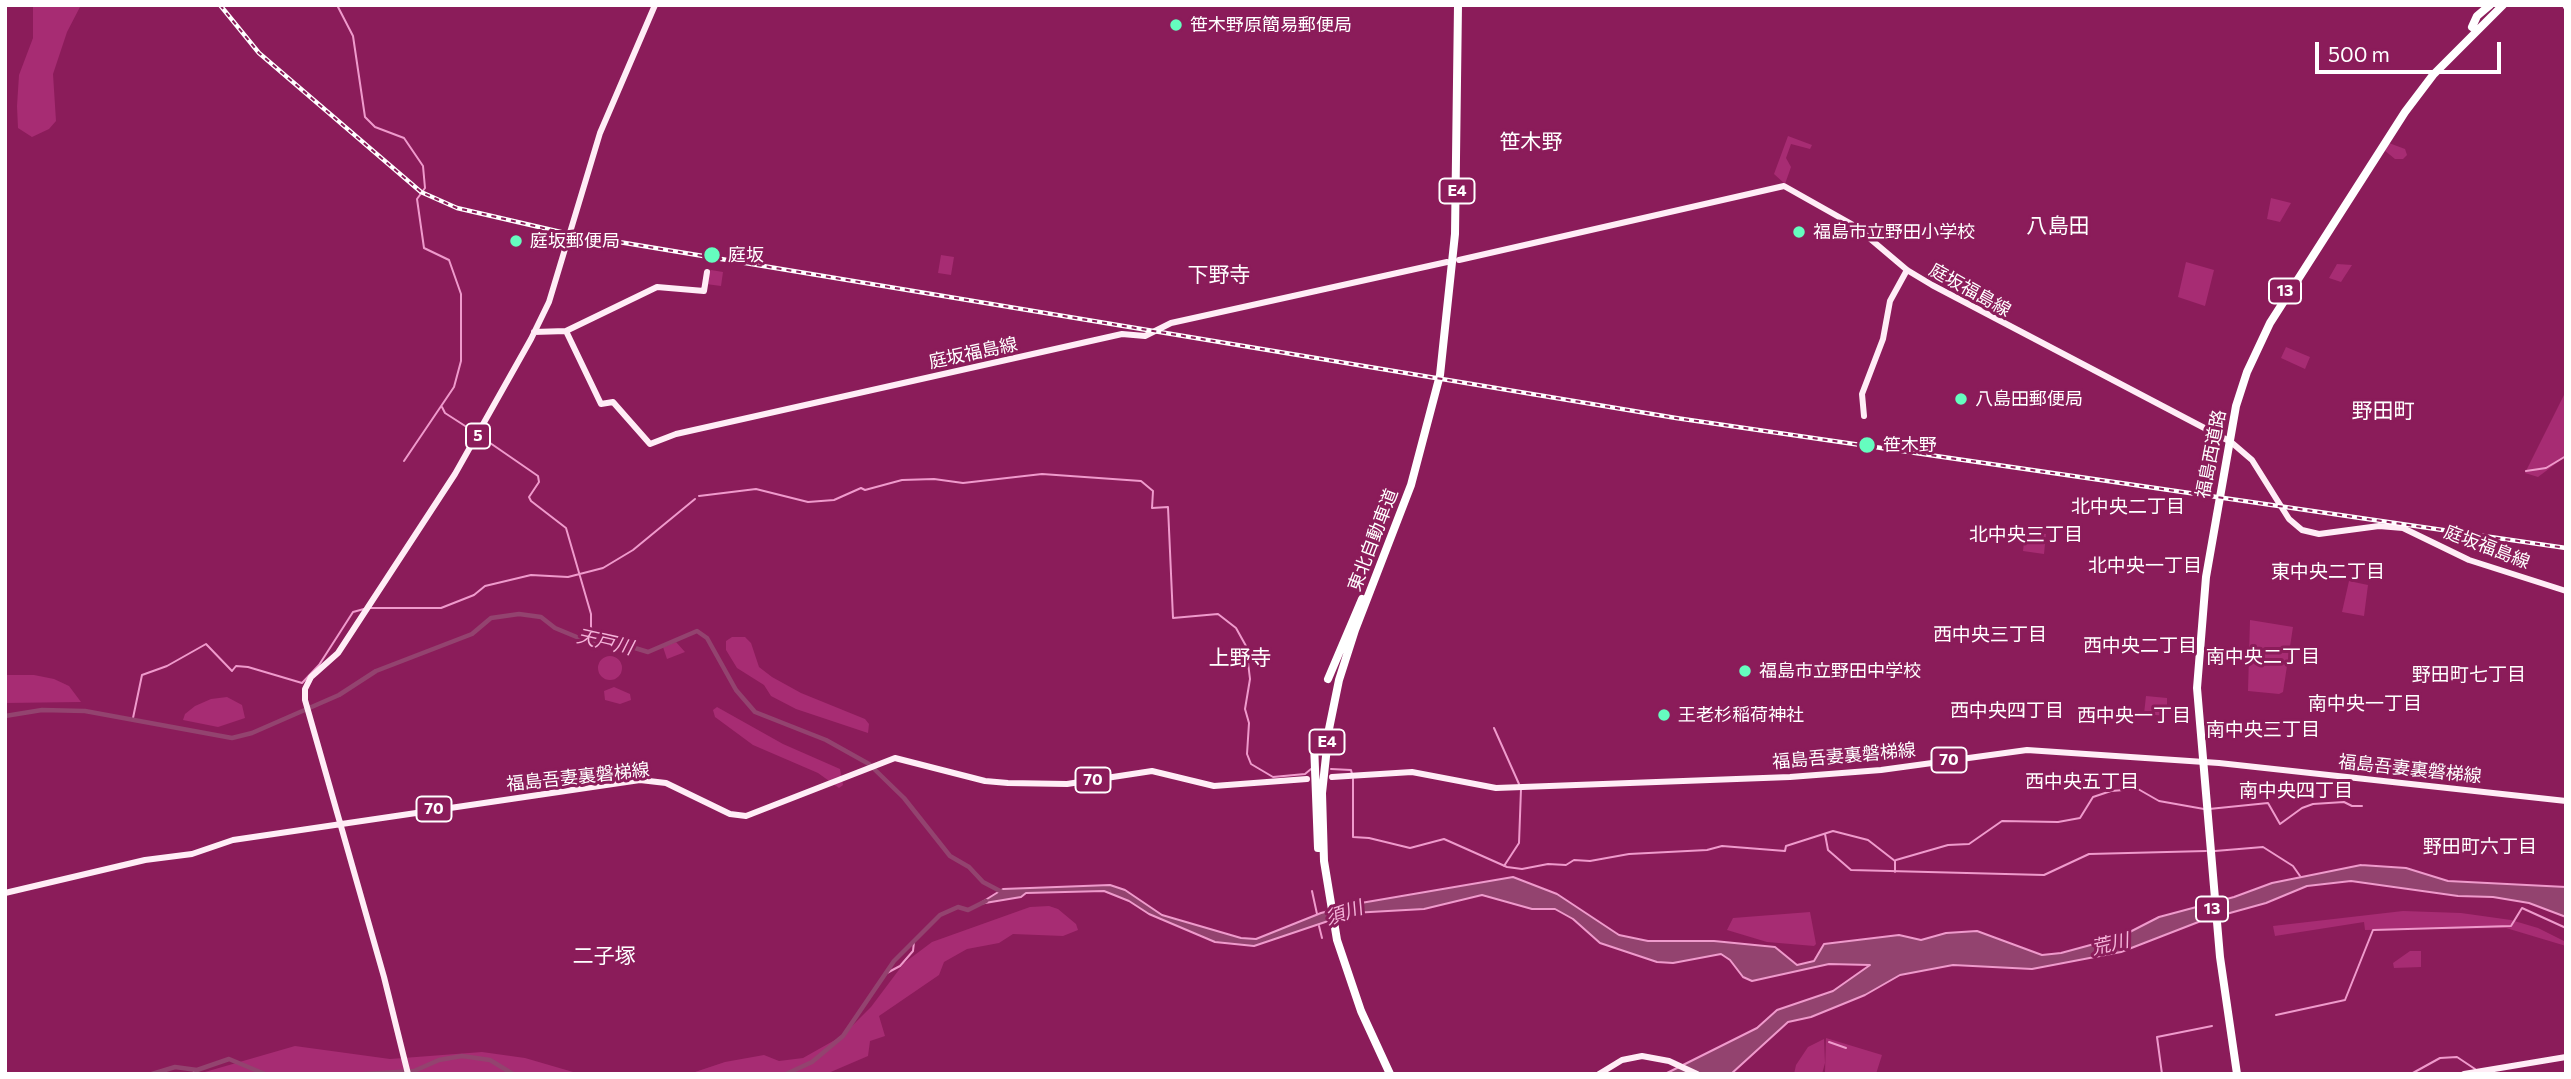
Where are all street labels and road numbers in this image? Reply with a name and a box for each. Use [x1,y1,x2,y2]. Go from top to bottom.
road number: E4 [1440,178,1474,204]
street label: 庭坂福島線 [1925,259,2015,321]
road number: 13 [2269,278,2301,304]
street label: 庭坂福島線 [927,333,1019,373]
street label: 福島西道路 [2192,408,2230,500]
road number: 5 [466,424,490,448]
street label: 東北自動車道 [1344,486,1402,594]
street label: 庭坂福島線 [2441,521,2533,573]
road number: E4 [1310,730,1344,754]
street label: 福島吾妻裏磐梯線 [1771,739,1917,773]
road number: 70 [1932,748,1966,772]
street label: 福島吾妻裏磐梯線 [2337,751,2483,787]
street label: 福島吾妻裏磐梯線 [505,759,651,795]
road number: 70 [1076,768,1110,792]
road number: 70 [416,796,452,822]
road number: 13 [2196,897,2228,922]

